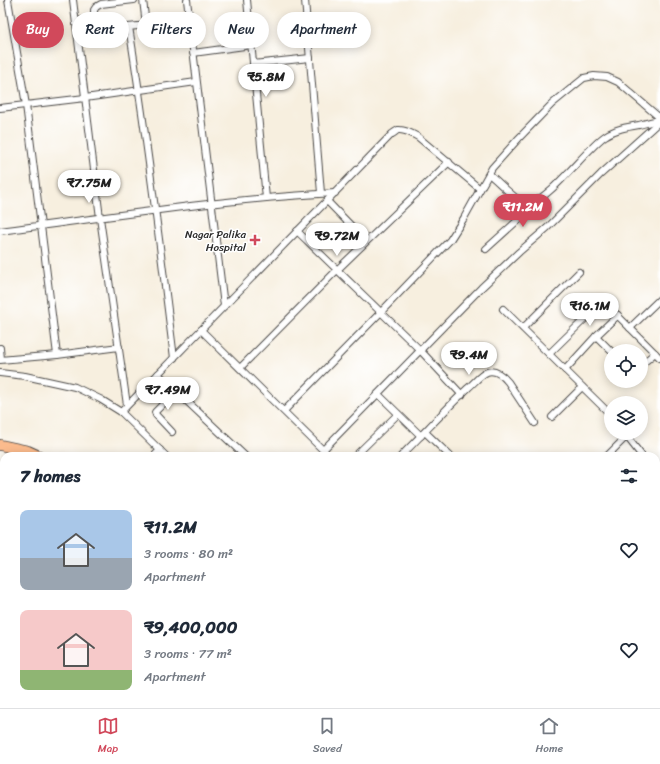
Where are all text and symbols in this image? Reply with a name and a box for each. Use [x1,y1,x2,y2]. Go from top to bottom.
chip: Buy [12,12,64,48]
chip: Rent [72,12,129,48]
chip: Filters [137,12,206,48]
chip: New [214,12,269,48]
chip: Apartment [277,12,371,48]
pin: ₹5.8M [238,64,294,98]
text: ₹5.8M [247,65,285,88]
pin: ₹7.75M [56,170,122,204]
text: ₹7.75M [67,171,111,194]
pin: ₹11.2M [490,194,556,228]
text: ₹11.2M [503,195,543,218]
pin: ₹9.72M [304,223,370,257]
text: ₹9.72M [315,224,359,247]
place label: Nagar Palika Hospital [185,225,247,257]
marker: Nagar Palika Hospital [249,234,261,246]
pin: ₹16.1M [557,293,623,327]
text: ₹16.1M [570,294,610,317]
pin: ₹9.4M [441,342,497,376]
text: ₹9.4M [450,343,488,366]
map controls [604,344,648,440]
button: locate [604,344,648,388]
pin: ₹7.49M [135,377,201,411]
text: ₹7.49M [145,378,191,401]
button: layers [604,396,648,440]
text: 7 homes [20,461,80,491]
icon: filters [618,465,640,487]
text: ₹11.2M [144,512,197,542]
icon: home [52,526,100,574]
icon: heart [618,539,640,561]
text: 3 rooms · 80 m² [144,542,233,565]
text: Apartment [144,565,205,588]
text: ₹9,400,000 [144,612,237,642]
icon: home [52,626,100,674]
icon: heart [618,639,640,661]
text: 3 rooms · 77 m² [144,642,232,665]
text: Apartment [144,665,205,688]
tab: Map [97,715,119,758]
tab: Saved [313,715,342,758]
tab: Home [536,715,563,758]

